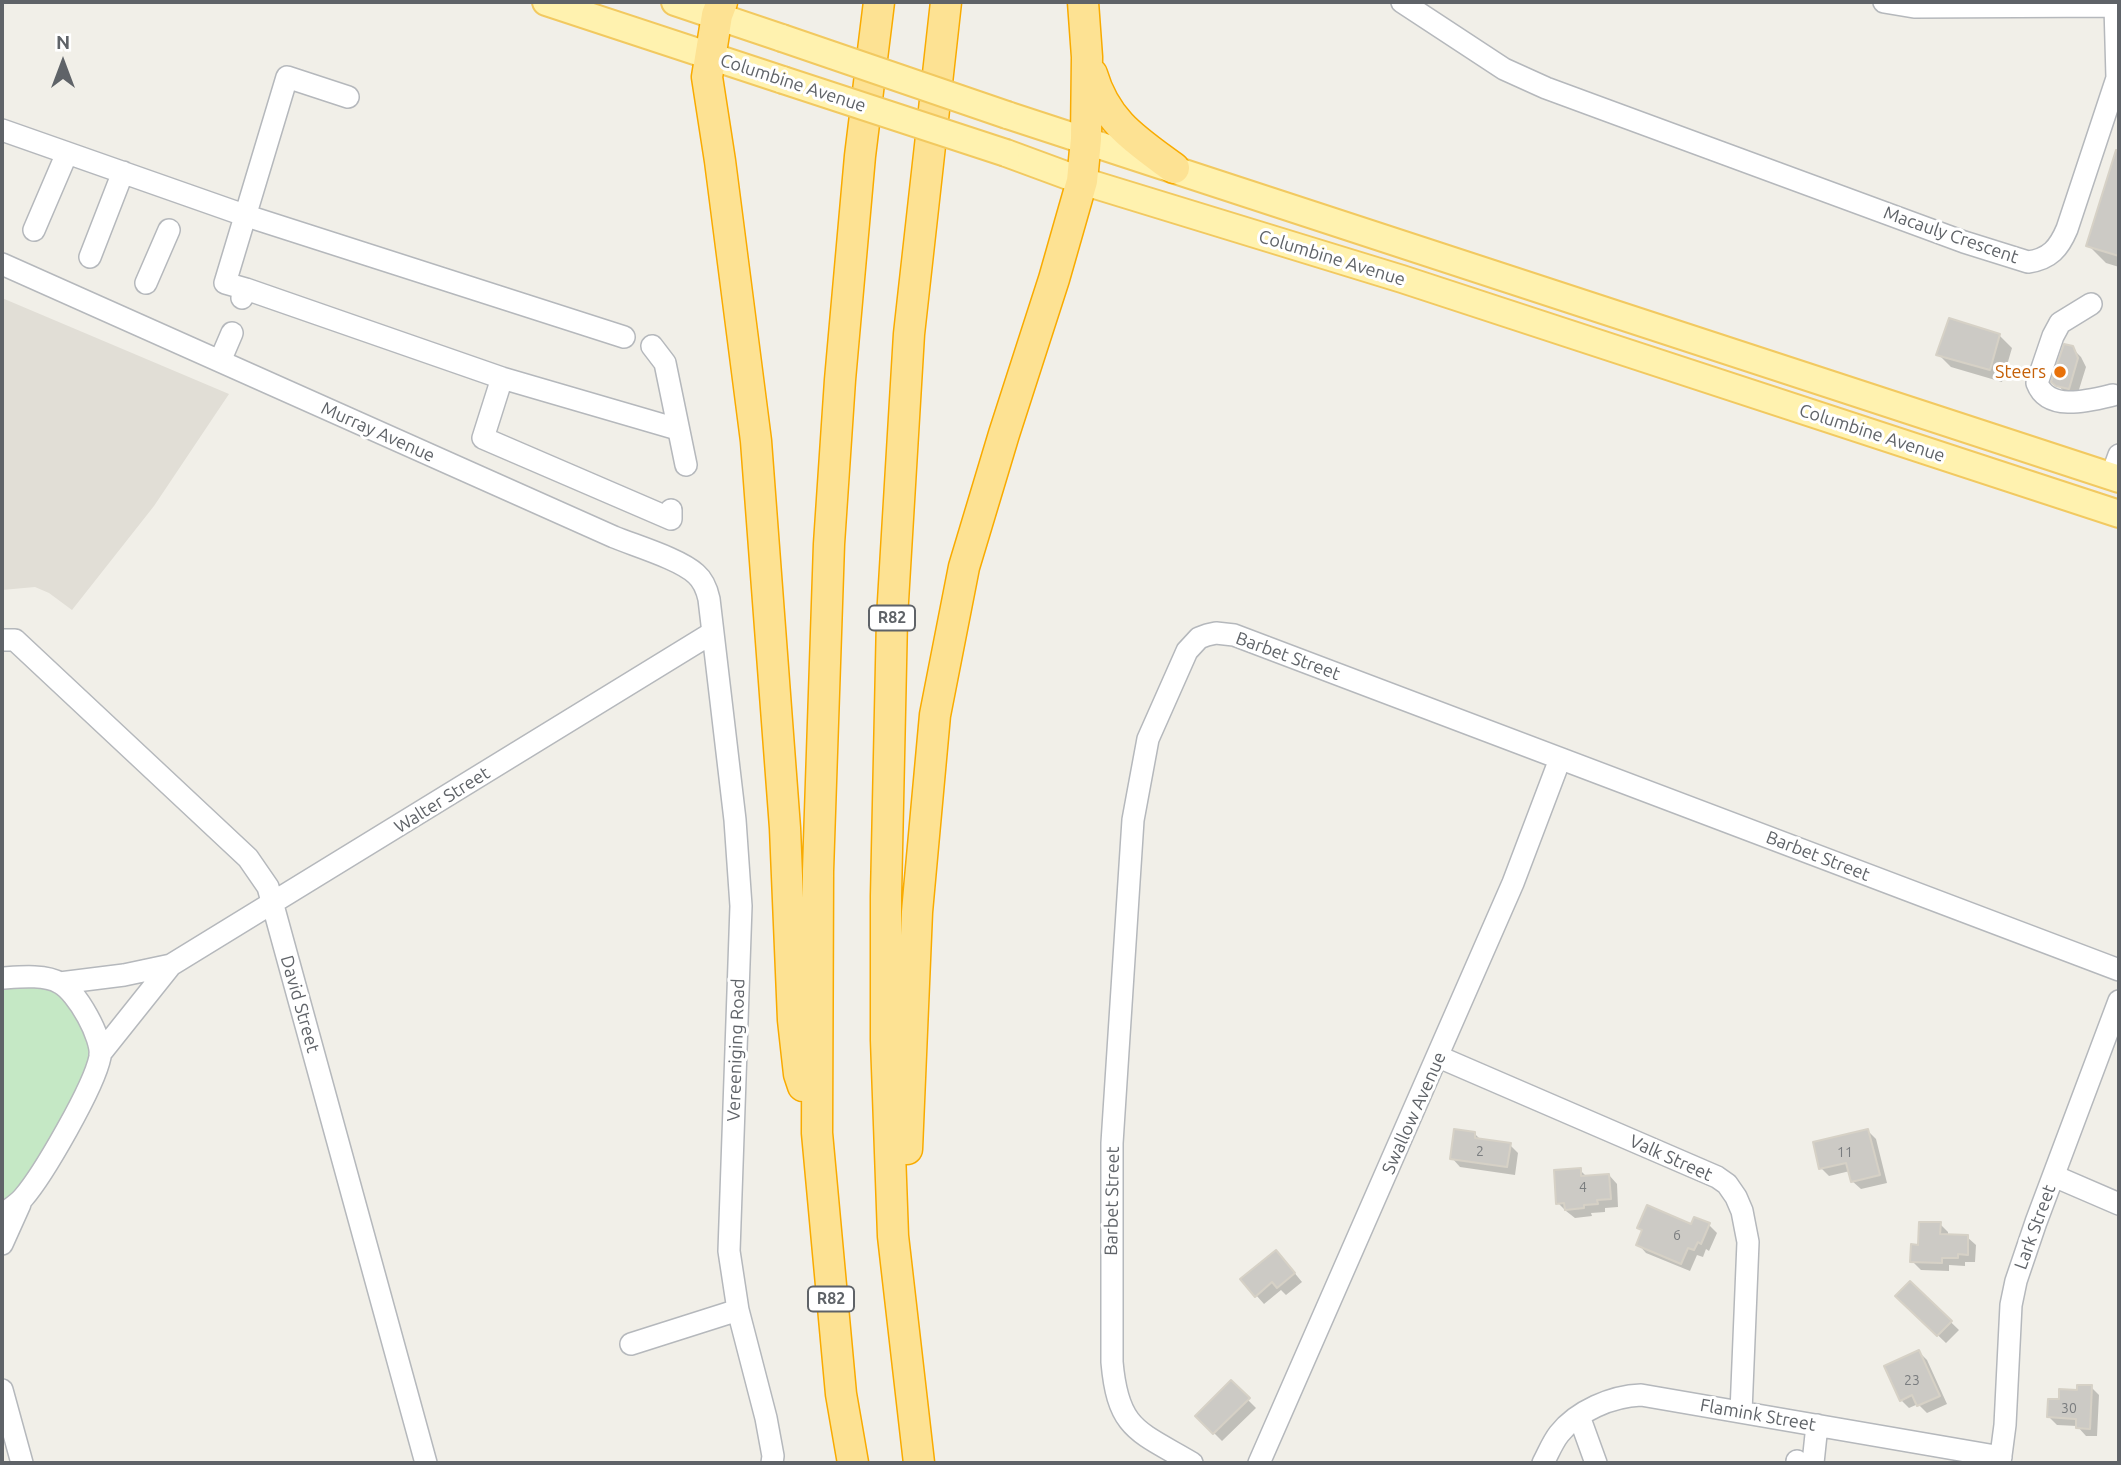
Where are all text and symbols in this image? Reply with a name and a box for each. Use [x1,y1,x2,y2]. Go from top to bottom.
north arrow [28,28,98,98]
text: N [56,31,70,53]
street label: Columbine Avenue [717,49,869,117]
street label: Macauly Crescent [1881,202,2021,268]
street label: Columbine Avenue [1256,225,1408,291]
place label: Steers [1995,361,2046,383]
marker: Steers [2052,364,2068,380]
street label: Murray Avenue [318,397,438,467]
street label: Columbine Avenue [1796,399,1948,467]
road number: R82 [869,606,915,631]
street label: Barbet Street [1233,627,1343,685]
street label: Walter Street [390,762,494,838]
street label: Barbet Street [1763,826,1873,886]
street label: David Street [276,953,324,1055]
street label: Vereeniging Road [723,978,749,1122]
street label: Swallow Avenue [1377,1049,1451,1177]
street label: Valk Street [1626,1130,1716,1186]
house number: 2 [1476,1143,1484,1159]
house number: 11 [1837,1144,1853,1160]
street label: Barbet Street [1100,1146,1124,1256]
house number: 4 [1579,1179,1587,1195]
street label: Lark Street [2010,1182,2060,1272]
house number: 6 [1673,1227,1681,1243]
road number: R82 [808,1287,854,1312]
house number: 23 [1904,1372,1920,1388]
street label: Flamink Street [1698,1394,1818,1436]
house number: 30 [2061,1400,2077,1416]

